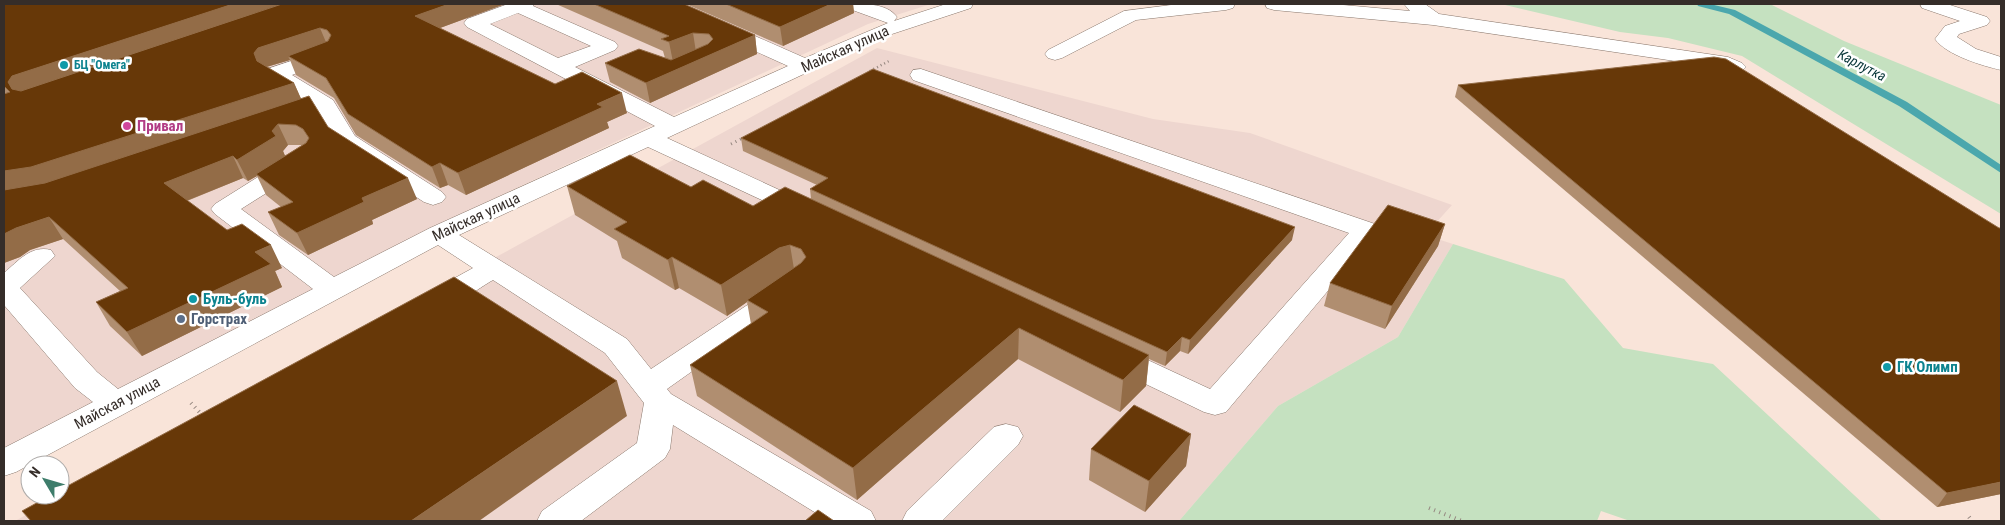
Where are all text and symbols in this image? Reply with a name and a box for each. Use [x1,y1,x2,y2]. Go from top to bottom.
street label: Майская улица [798,22,892,76]
water label: Карлутка [1835,46,1889,84]
place label: БЦ "Омега" [74,58,130,72]
marker: БЦ "Омега" [58,59,70,71]
place label: Привал [137,117,183,135]
marker: Привал [121,120,133,132]
street label: Майская улица [429,189,523,245]
place label: Буль-буль [203,290,267,308]
marker: Буль-буль [187,293,199,305]
place label: Горстрах [191,310,247,328]
marker: Горстрах [175,313,187,325]
place label: ГК Олимп [1897,358,1958,376]
marker: ГК Олимп [1881,361,1893,373]
street label: Майская улица [71,373,163,433]
north arrow [20,455,70,505]
text: N [26,464,44,480]

